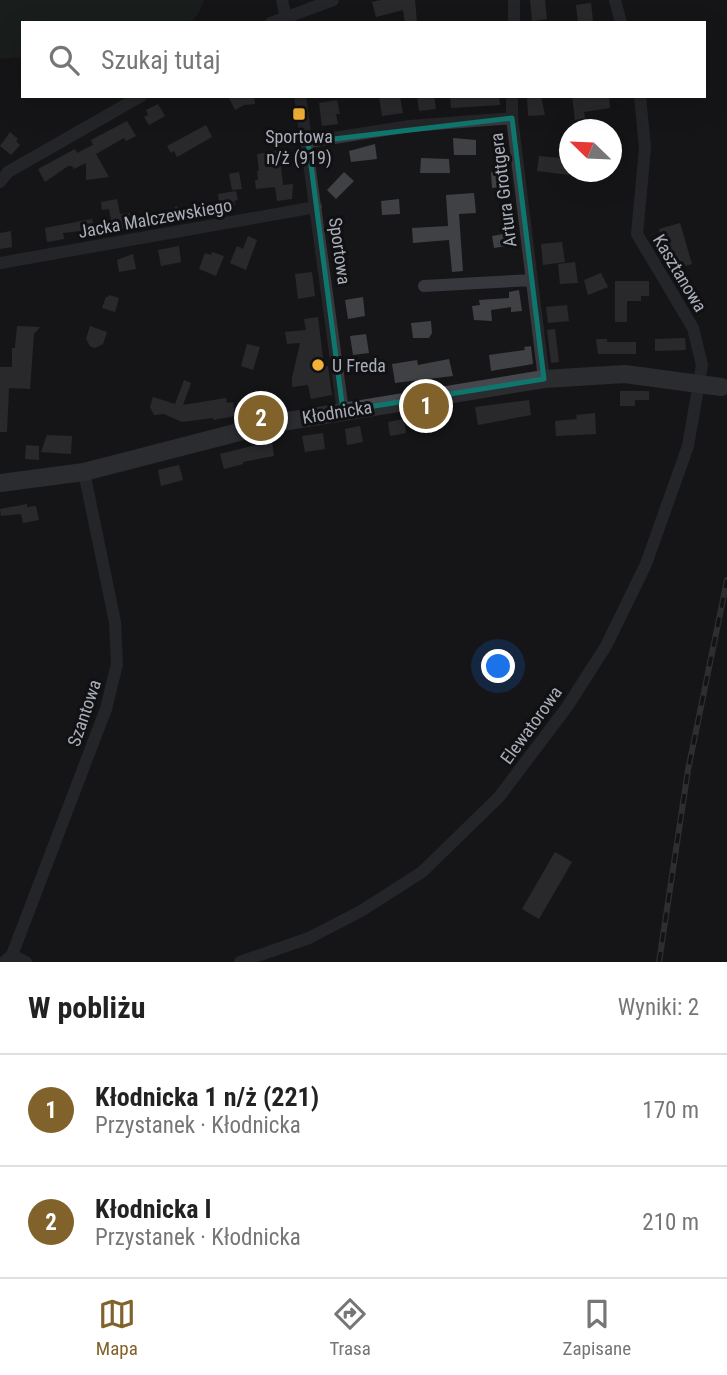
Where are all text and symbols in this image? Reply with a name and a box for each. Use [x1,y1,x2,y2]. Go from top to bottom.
search box [21,21,706,98]
icon: search [45,41,83,79]
text: Szukaj tutaj [101,45,221,75]
marker: Sportowa n/ż (919) [291,106,307,122]
north arrow [559,119,622,182]
place label: Sportowa n/ż (919) [265,126,333,169]
street label: Artura Grottgera [486,132,520,248]
street label: Jacka Malczewskiego [76,194,234,242]
street label: Sportowa [325,216,355,286]
street label: Kasztanowa [649,230,711,316]
place label: U Freda [332,355,386,376]
marker: U Freda [310,357,326,373]
pin: 1 [403,380,449,432]
pin: 2 [238,392,284,444]
street label: Kłodnicka [301,396,373,428]
your location [481,649,515,683]
street label: Szantowa [63,677,105,749]
street label: Elewatorowa [496,682,566,768]
text: W pobliżu [28,990,145,1025]
text: Wyniki: 2 [618,994,699,1021]
text: Kłodnicka 1 n/ż (221) [95,1082,319,1112]
text: 1 [45,1097,57,1124]
text: 170 m [642,1097,699,1124]
text: Przystanek · Kłodnicka [95,1112,301,1139]
text: Kłodnicka I [95,1194,212,1224]
text: 2 [45,1209,57,1236]
text: 210 m [642,1209,699,1236]
text: Przystanek · Kłodnicka [95,1224,301,1251]
tab: Mapa [96,1295,138,1360]
tab: Trasa [329,1295,371,1360]
tab: Zapisane [563,1295,631,1360]

